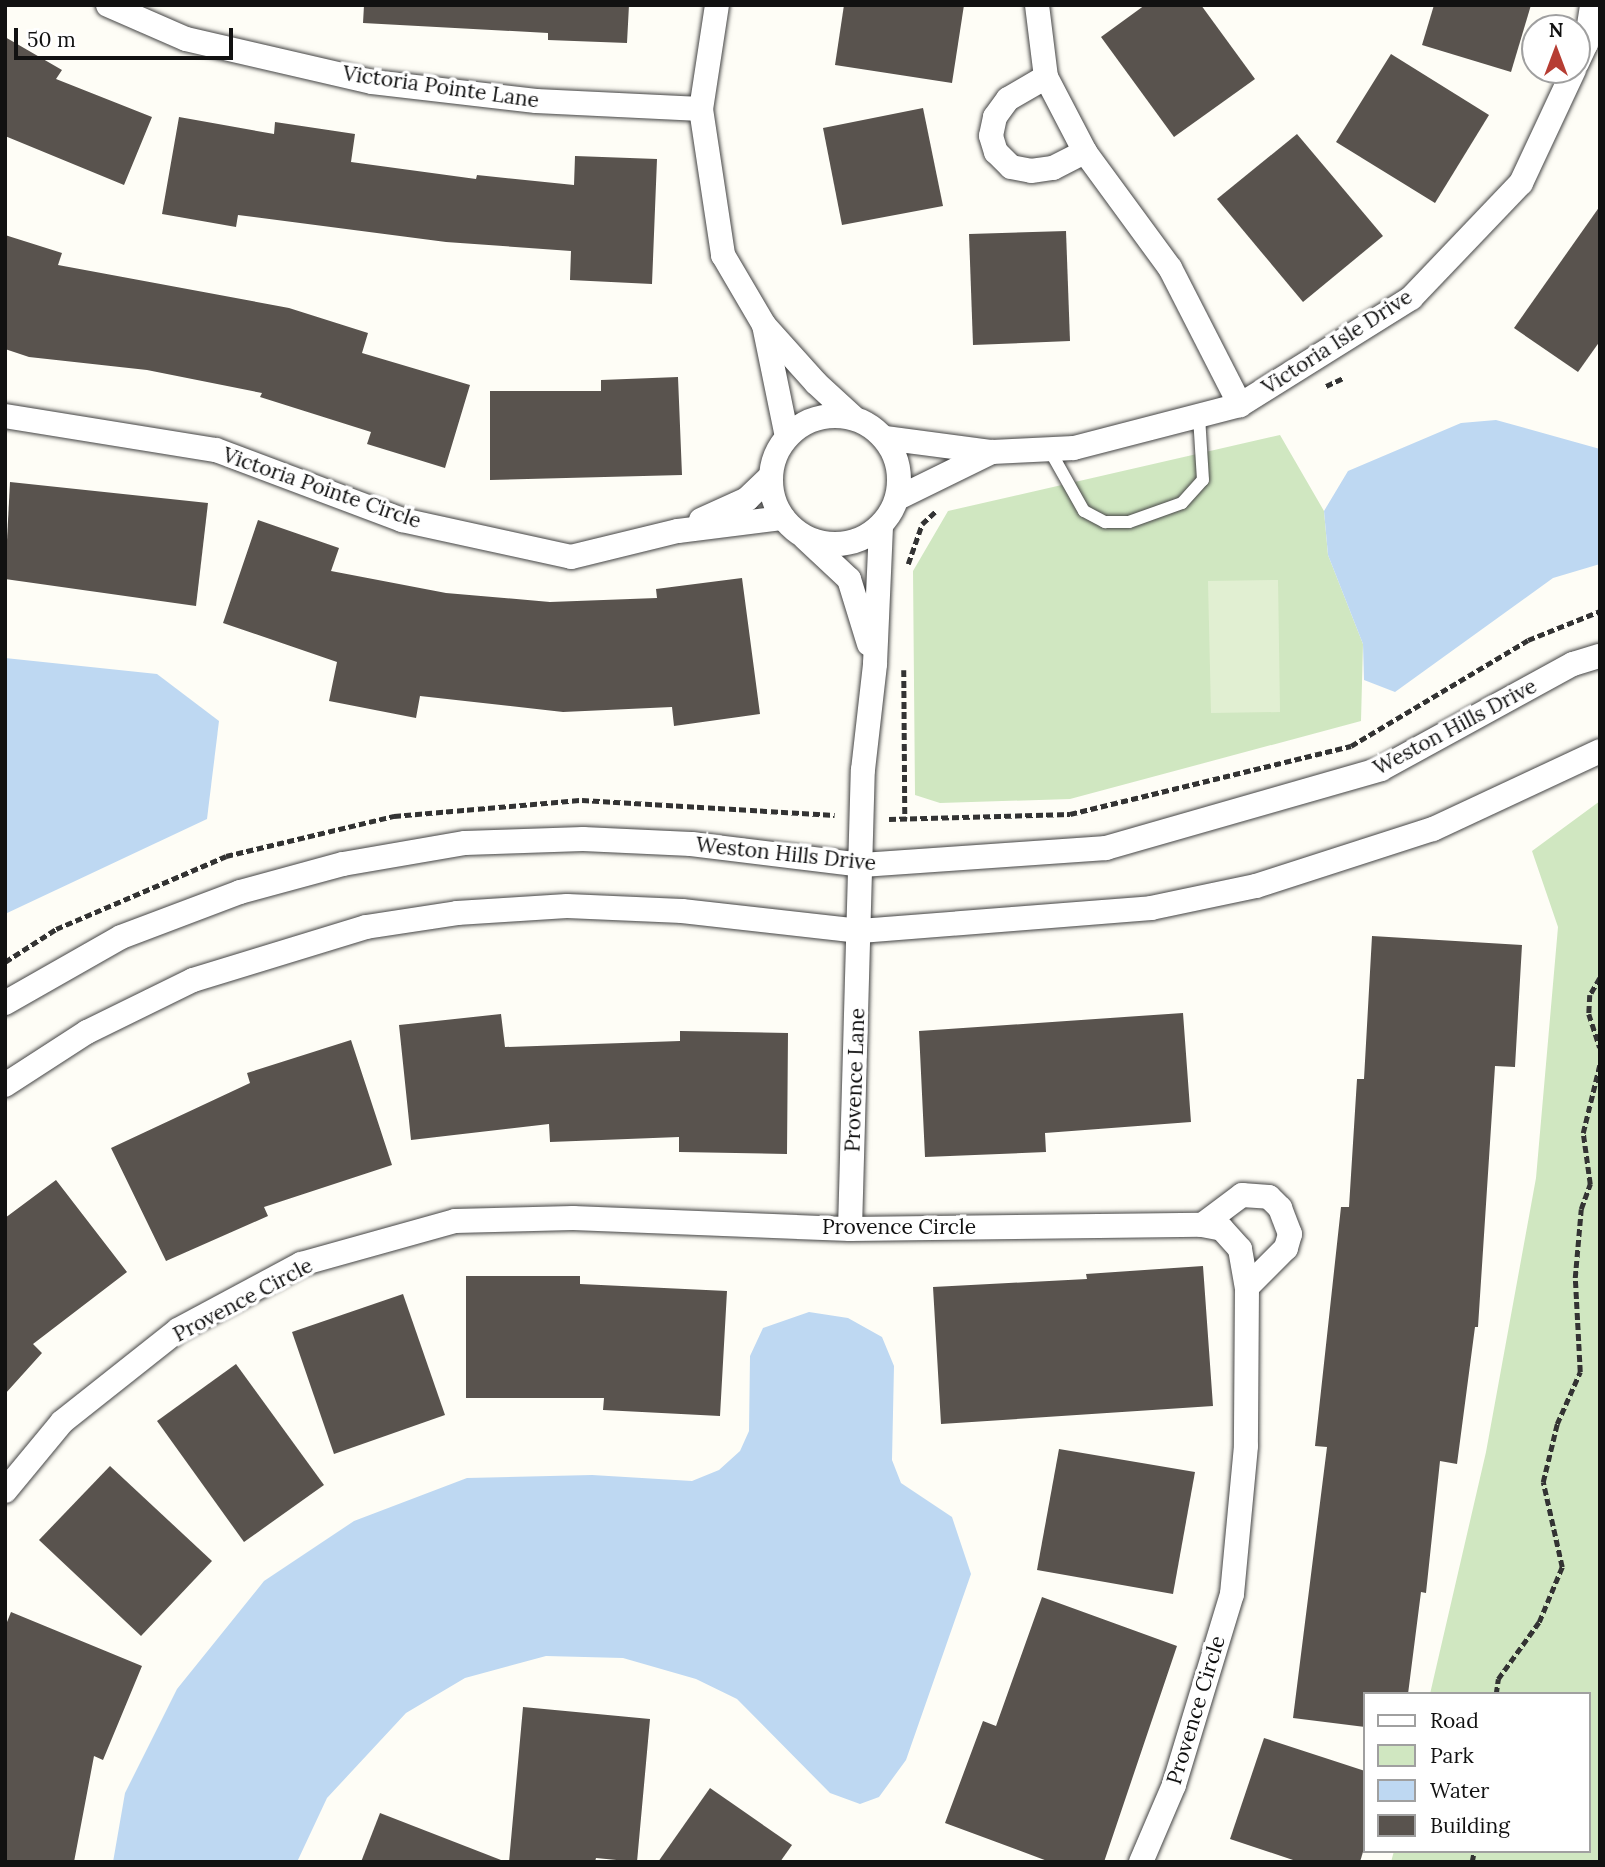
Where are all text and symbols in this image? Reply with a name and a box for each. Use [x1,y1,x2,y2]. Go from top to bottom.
scale bar [18,14,236,58]
north arrow [1521,14,1591,84]
text: N [1549,18,1563,42]
text: 50 m [27,26,76,53]
street label: Victoria Pointe Lane [341,61,541,113]
street label: Victoria Isle Drive [1257,284,1417,400]
street label: Victoria Pointe Circle [219,442,425,534]
street label: Weston Hills Drive [1369,673,1541,781]
street label: Weston Hills Drive [695,832,877,876]
street label: Provence Lane [840,1008,870,1152]
street label: Provence Circle [822,1214,976,1240]
street label: Provence Circle [169,1253,317,1347]
street label: Provence Circle [1161,1633,1231,1787]
legend [1364,1692,1591,1853]
text: Road [1430,1707,1479,1734]
text: Park [1430,1742,1474,1769]
text: Water [1430,1777,1489,1804]
text: Building [1430,1812,1510,1839]

